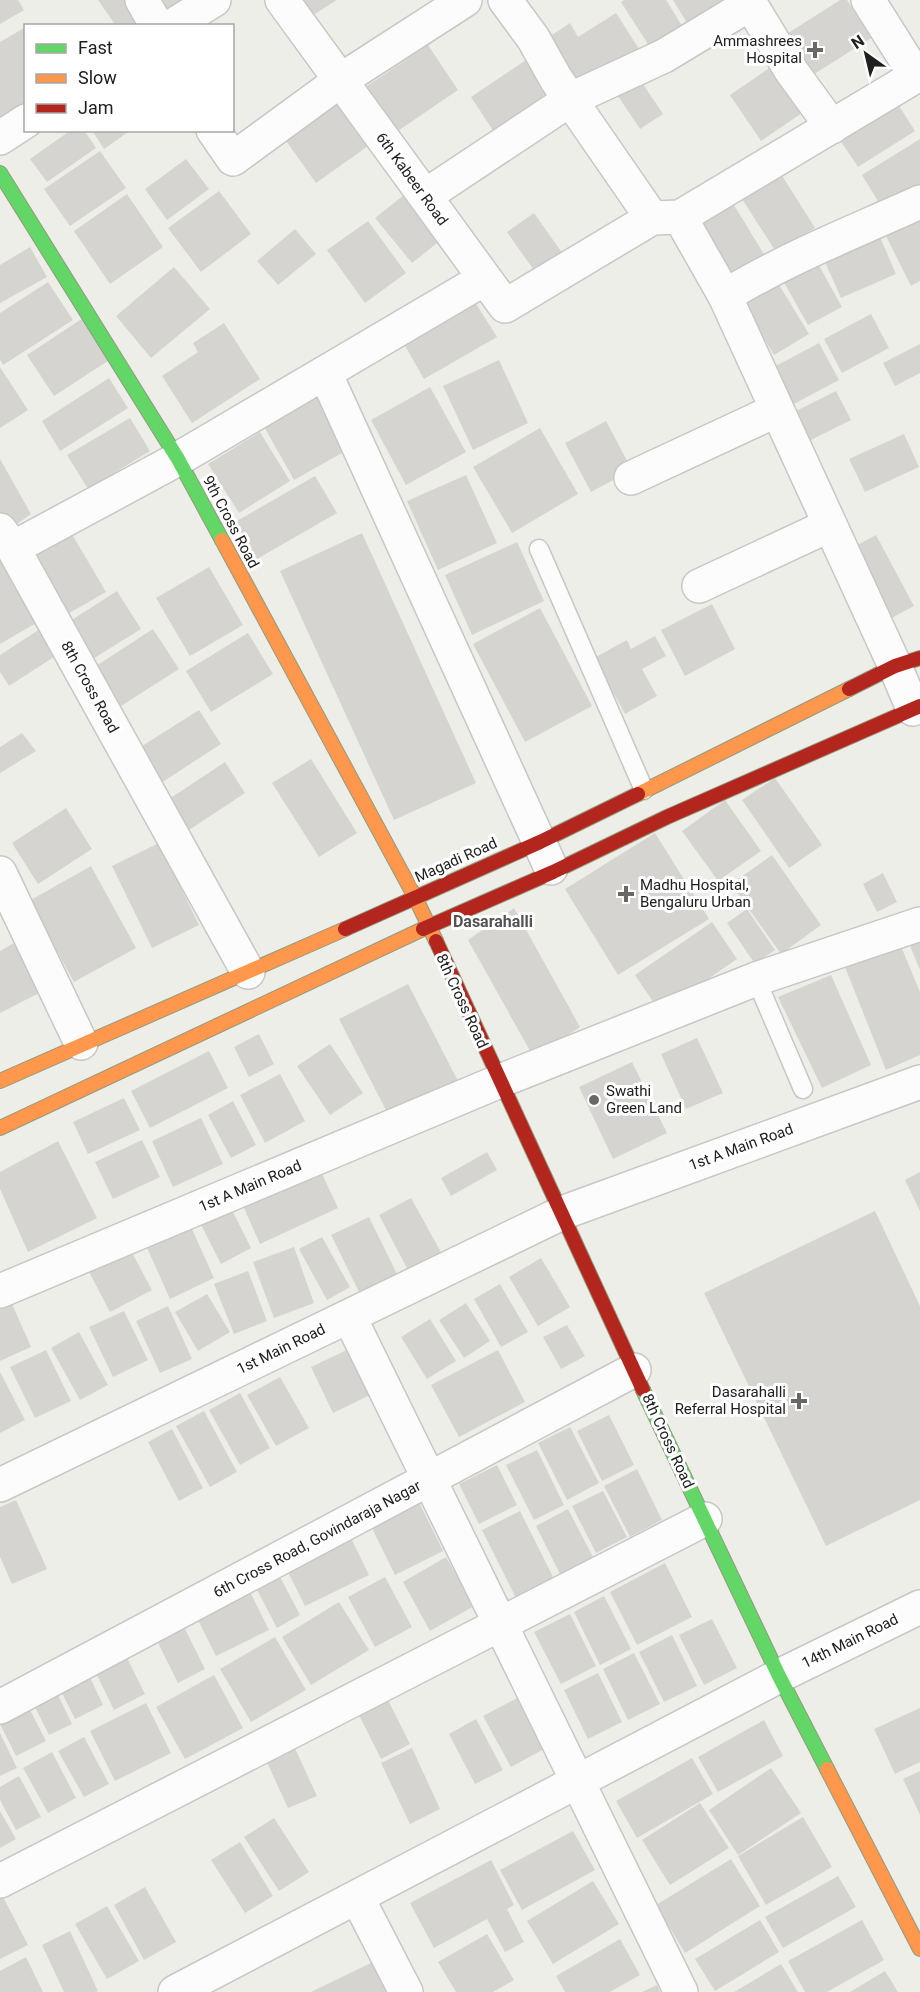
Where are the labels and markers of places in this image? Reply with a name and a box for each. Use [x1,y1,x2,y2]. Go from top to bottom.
place label: Ammashrees Hospital [713,32,802,67]
marker: Ammashrees Hospital [806,41,824,59]
place label: Madhu Hospital, Bengaluru Urban [640,876,751,911]
marker: Madhu Hospital, Bengaluru Urban [617,885,635,903]
place label: Swathi Green Land [606,1082,682,1117]
marker: Swathi Green Land [587,1093,601,1107]
place label: Dasarahalli Referral Hospital [675,1383,786,1418]
marker: Dasarahalli Referral Hospital [790,1392,808,1410]

